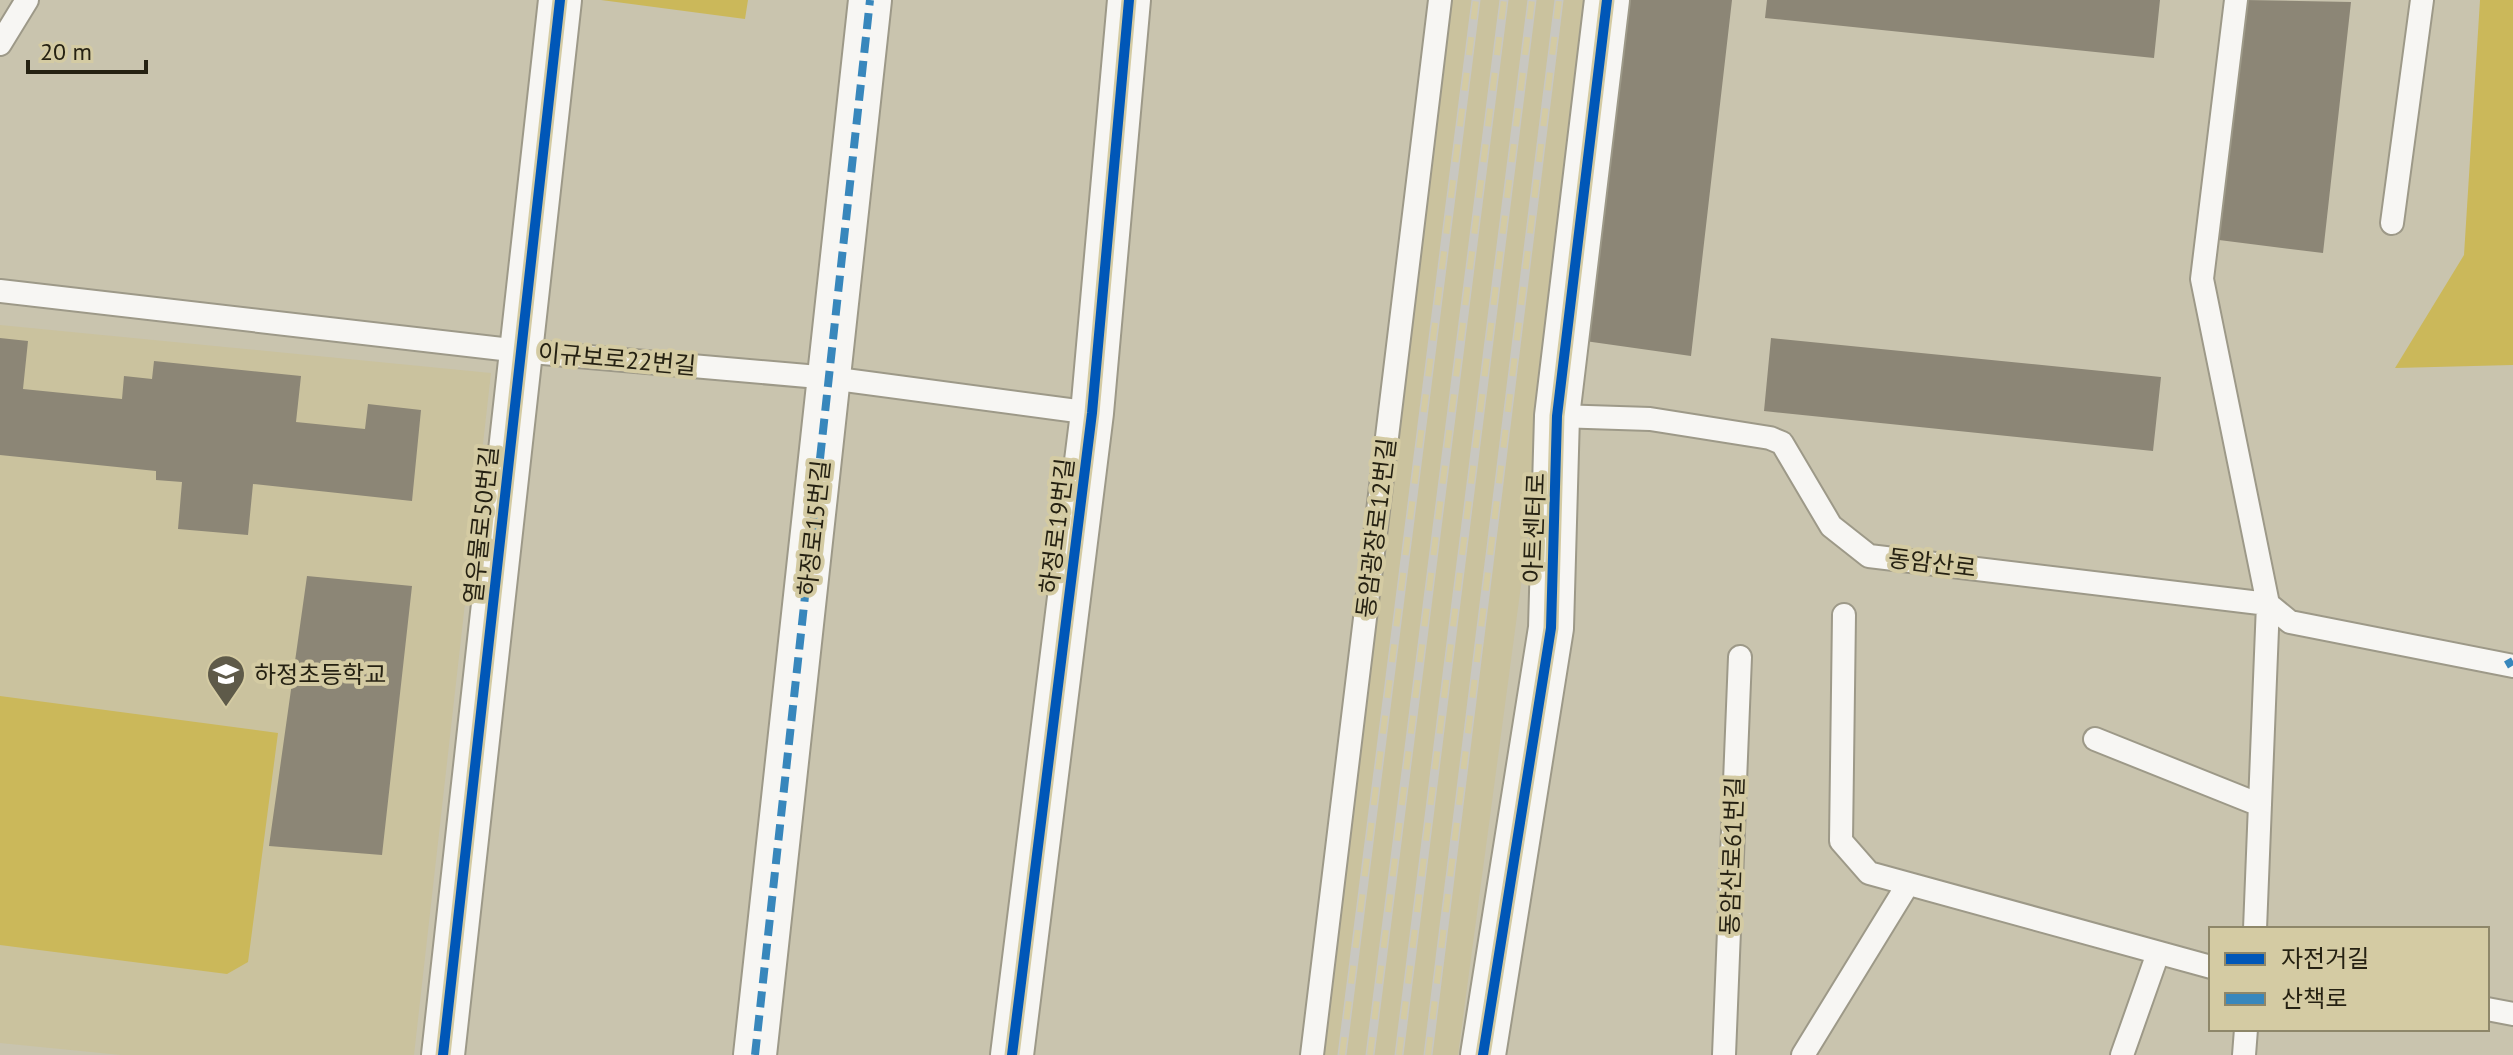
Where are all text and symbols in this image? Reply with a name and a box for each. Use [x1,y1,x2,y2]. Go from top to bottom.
scale bar [28,24,146,74]
text: 20 m [40,36,92,67]
street label: 이규보로22번길 [537,337,697,381]
street label: 동암광장로12번길 [1350,436,1402,620]
street label: 열우물로50번길 [457,444,505,606]
street label: 하정로19번길 [1033,456,1081,596]
street label: 하정로15번길 [791,458,837,598]
street label: 아트센터로 [1517,472,1551,584]
street label: 동암산로 [1886,542,1978,584]
school or university icon: 하정초등학교 [205,653,247,708]
place label: 하정초등학교 [254,659,386,690]
street label: 동암산로61번길 [1714,776,1750,936]
legend [2209,927,2489,1031]
text: 자전거길 [2281,943,2369,974]
text: 산책로 [2281,983,2347,1014]

